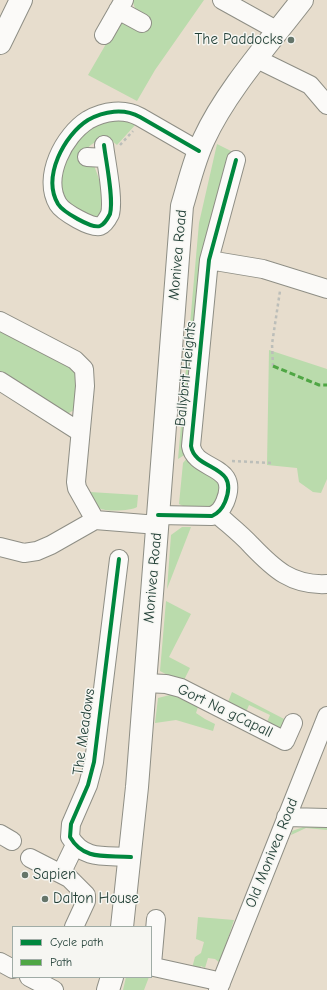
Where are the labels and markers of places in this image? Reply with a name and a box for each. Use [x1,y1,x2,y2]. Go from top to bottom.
place label: The Paddocks [195,31,283,49]
marker: The Paddocks [286,35,296,45]
place label: Sapien [33,866,76,884]
marker: Sapien [20,870,30,880]
place label: Dalton House [53,890,139,908]
marker: Dalton House [40,894,50,904]

